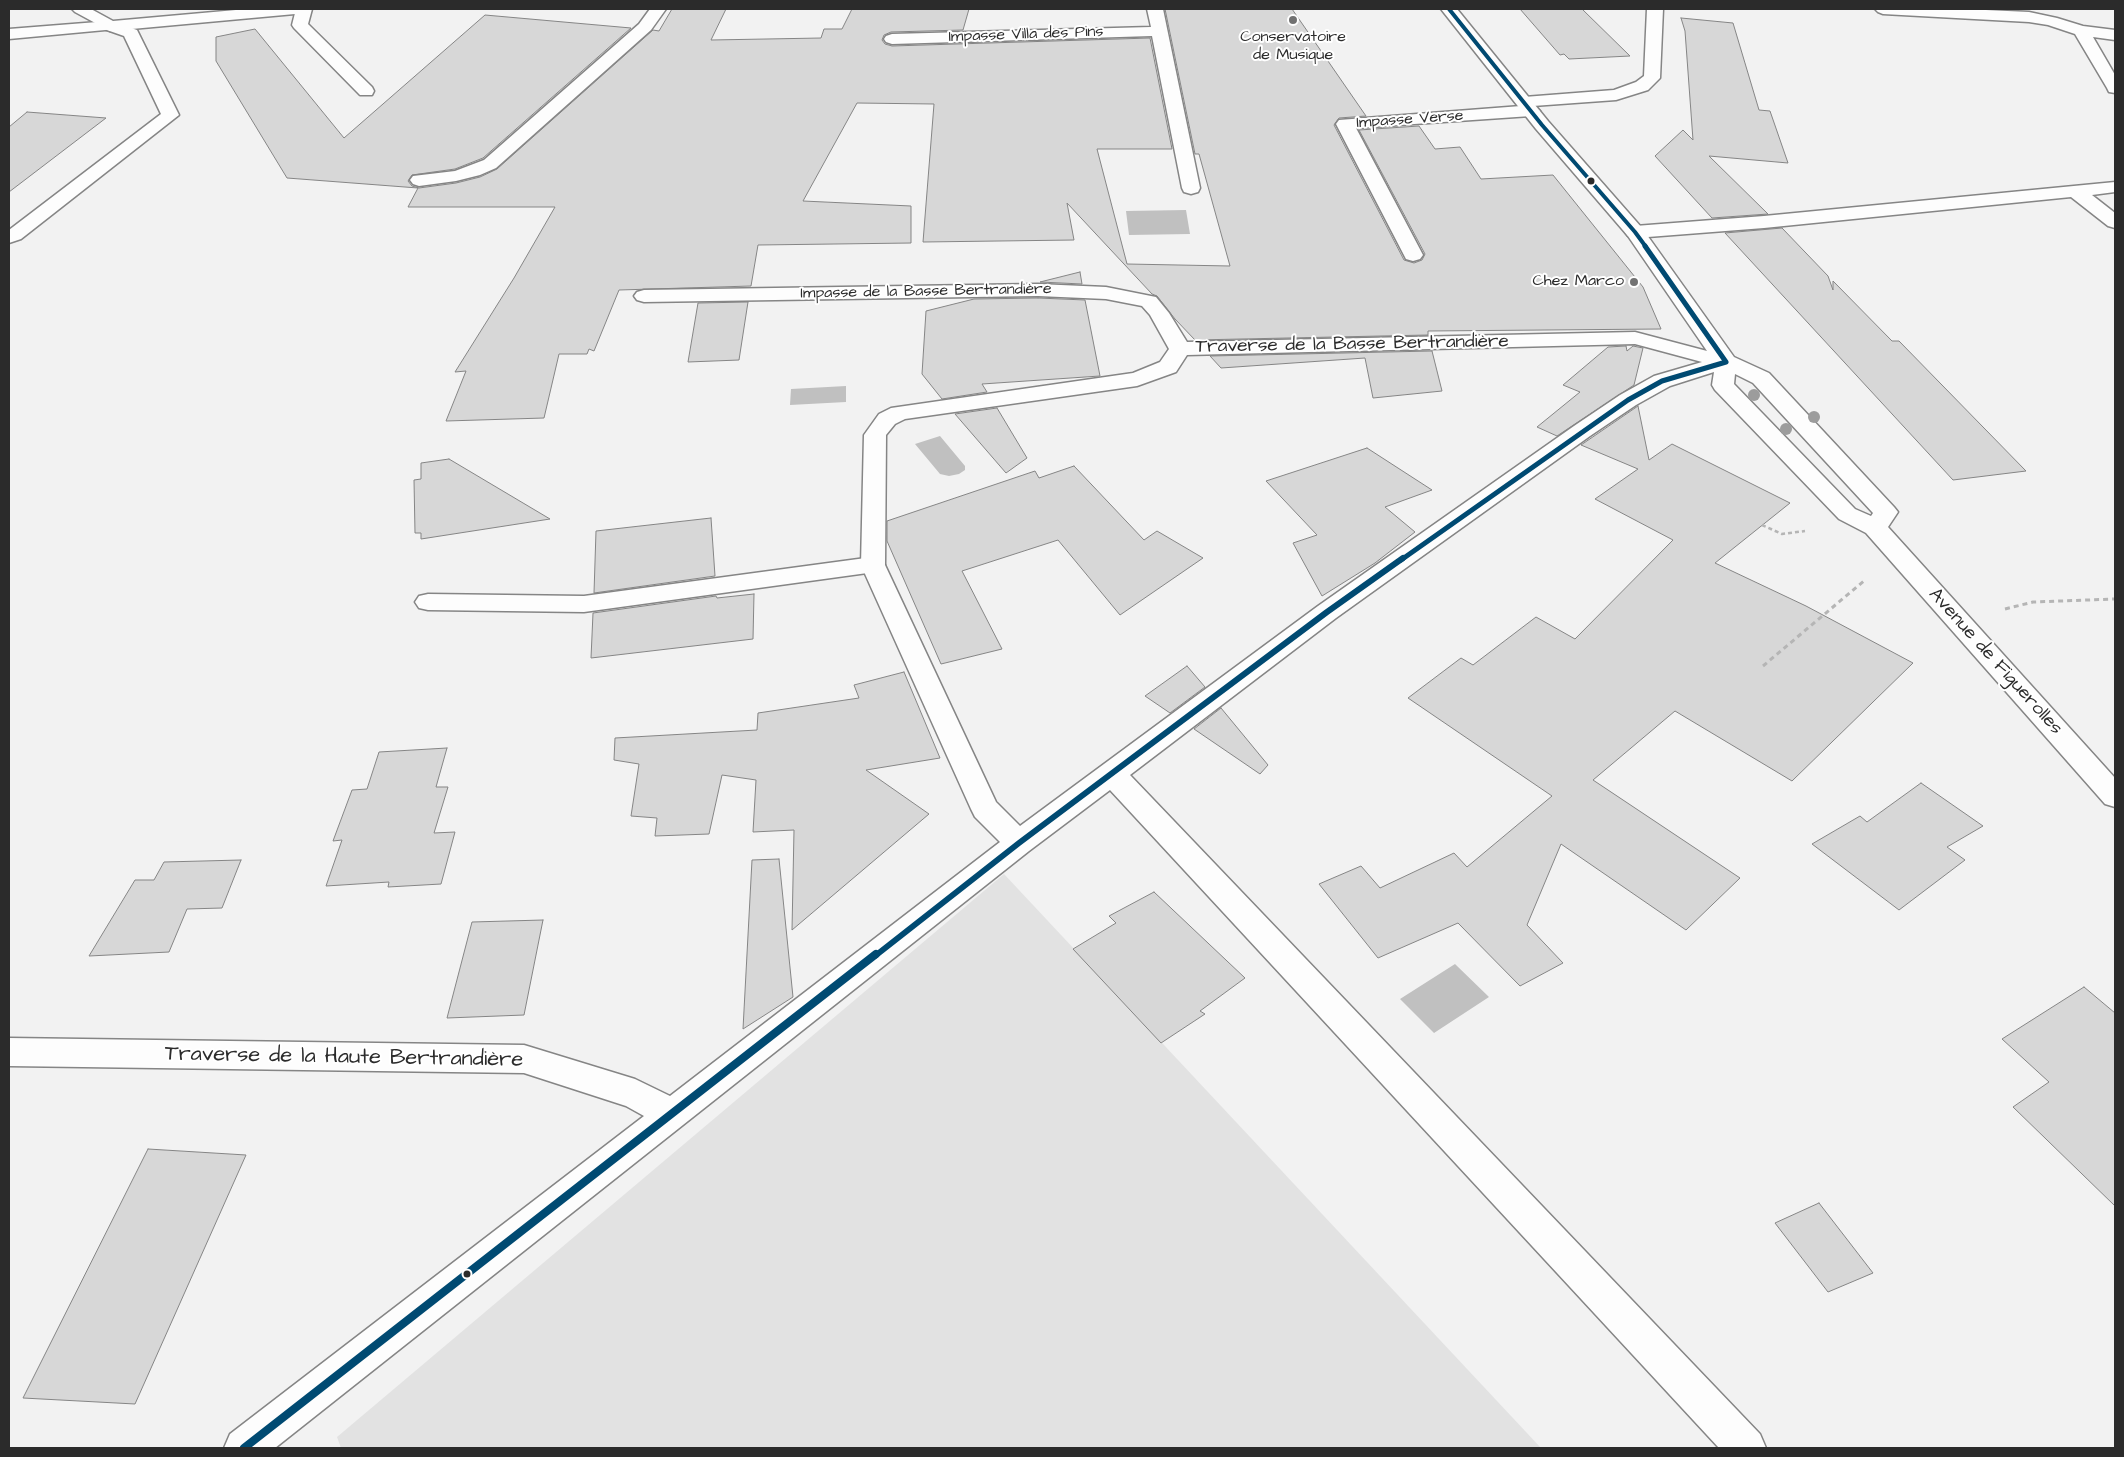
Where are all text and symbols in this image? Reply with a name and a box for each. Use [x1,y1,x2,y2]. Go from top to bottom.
marker: Conservatoire de Musique [1287,14,1299,26]
street label: Impasse Villa des Pins [948,23,1104,47]
place label: Conservatoire de Musique [1240,28,1346,66]
street label: Impasse Verse [1356,107,1464,133]
unlabelled marker [1586,176,1596,186]
place label: Chez Marco [1532,272,1624,292]
marker: Chez Marco [1628,276,1640,288]
street label: Impasse de la Basse Bertrandière [800,280,1052,304]
street label: Traverse de la Basse Bertrandière [1195,331,1509,359]
street label: Avenue de Figuerolles [1923,584,2067,740]
street label: Traverse de la Haute Bertrandière [165,1042,523,1074]
unlabelled marker [462,1269,472,1279]

